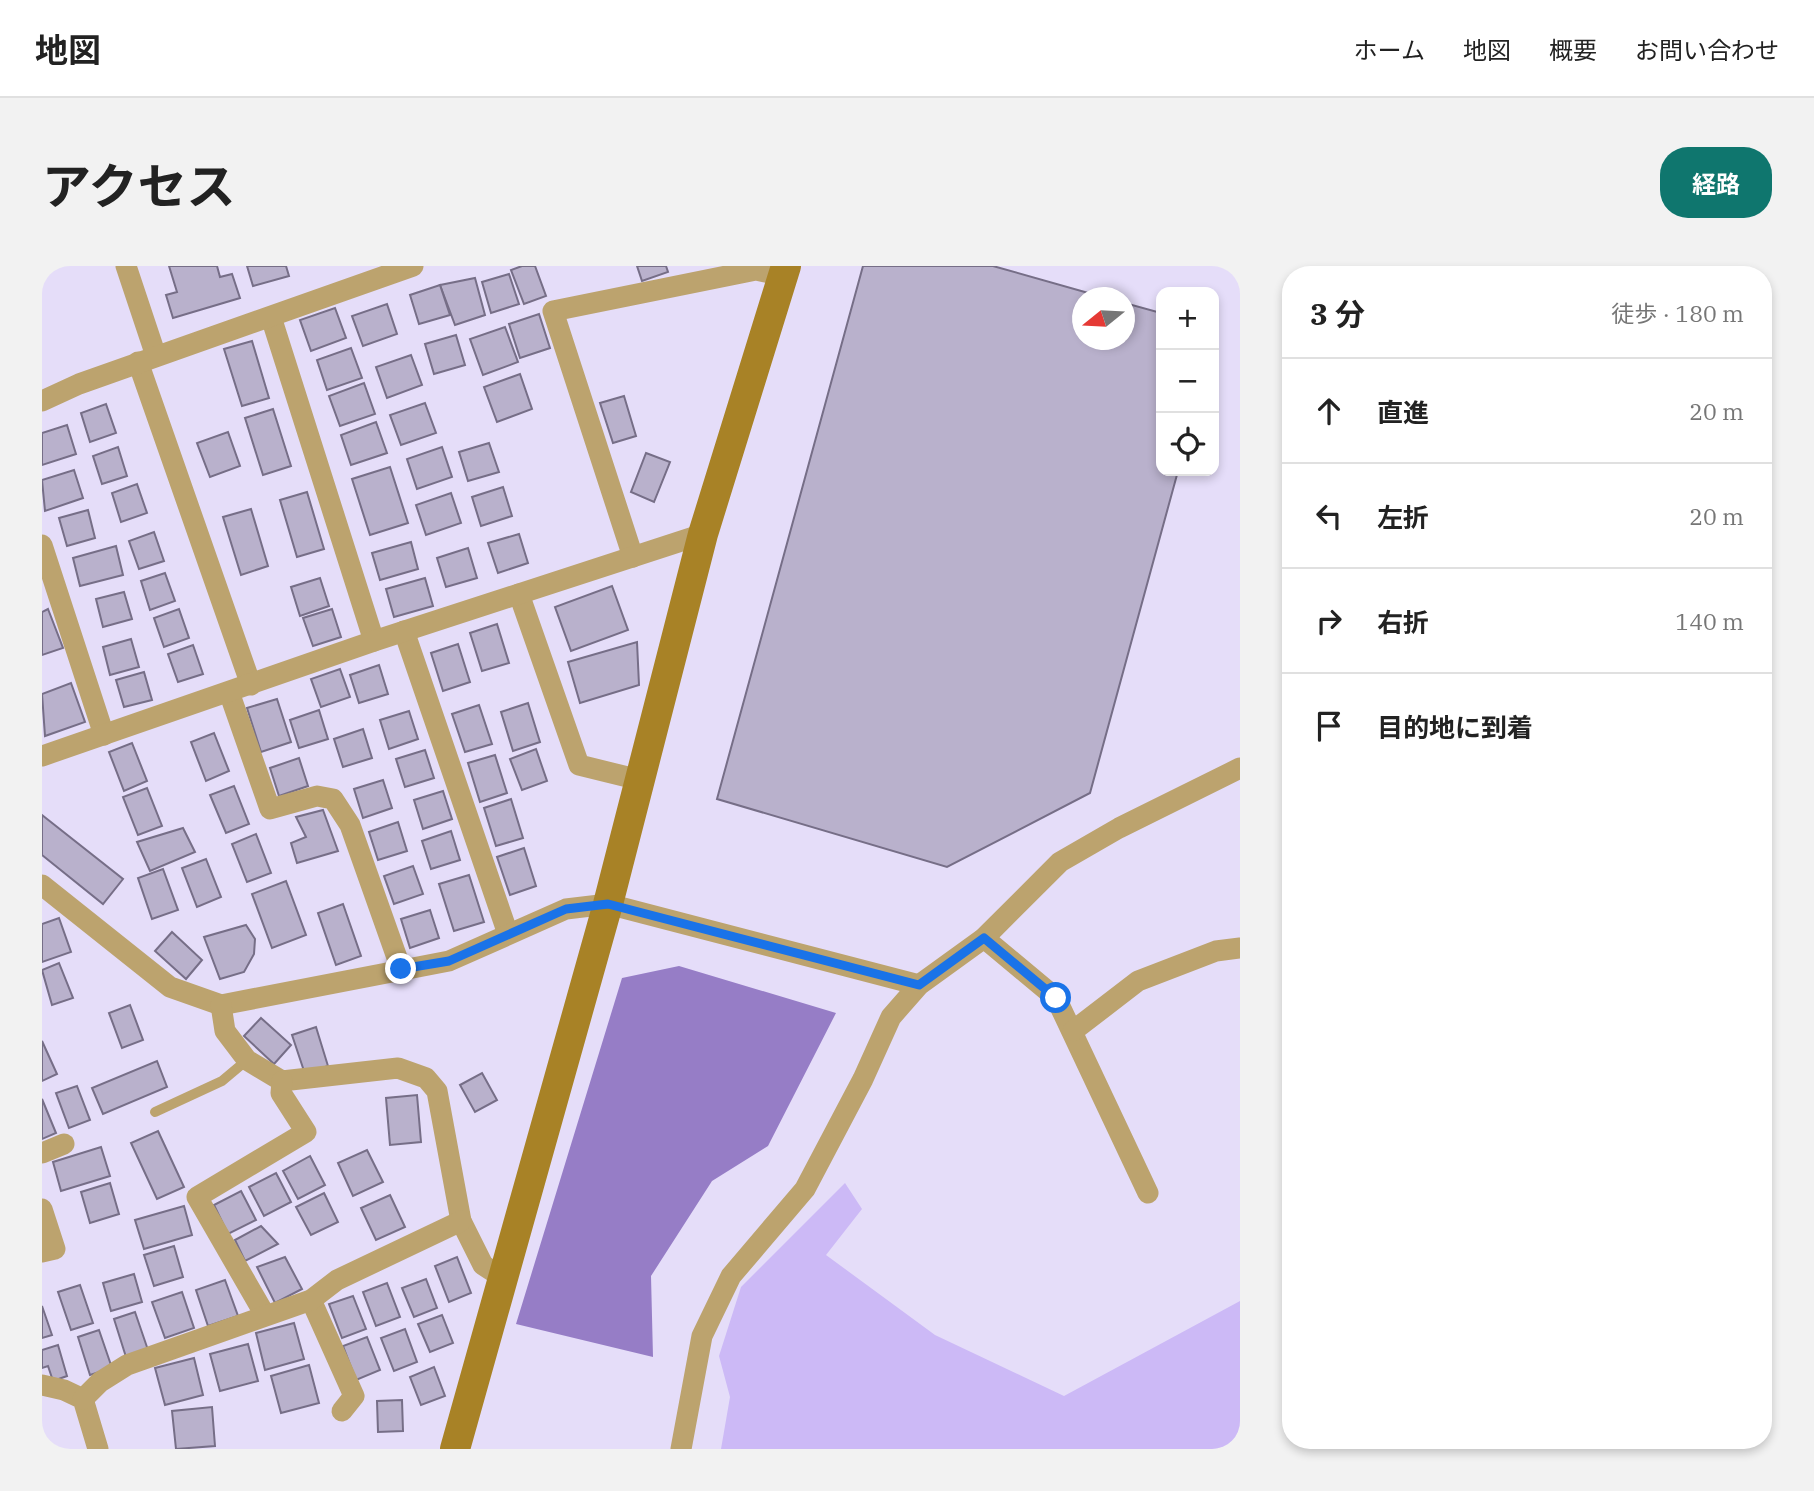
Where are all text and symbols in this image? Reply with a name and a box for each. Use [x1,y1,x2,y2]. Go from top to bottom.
text: 地図 [35,28,101,71]
text: ホーム [1354,34,1425,66]
text: 地図 [1463,34,1511,66]
text: 概要 [1549,34,1597,66]
text: お問い合わせ [1635,34,1779,66]
button: 経路 [1660,147,1772,218]
text: アクセス [42,154,236,217]
north arrow [1072,287,1135,350]
map controls [1156,287,1219,476]
button: + [1156,287,1219,350]
text: 3 分 [1310,294,1365,333]
text: 徒歩 · 180 m [1611,298,1744,328]
button: − [1156,350,1219,413]
icon: ahead [1310,392,1348,430]
text: 直進 [1377,395,1429,429]
text: 20 m [1689,396,1744,426]
button: locate [1156,413,1219,476]
icon: left [1310,497,1348,535]
text: 左折 [1377,500,1429,534]
text: 20 m [1689,501,1744,531]
icon: right [1310,602,1348,640]
text: 右折 [1377,605,1429,639]
text: 140 m [1675,606,1744,636]
icon: arrive [1310,707,1348,745]
text: 目的地に到着 [1377,710,1533,744]
route end [385,953,416,984]
route start [1040,982,1071,1013]

